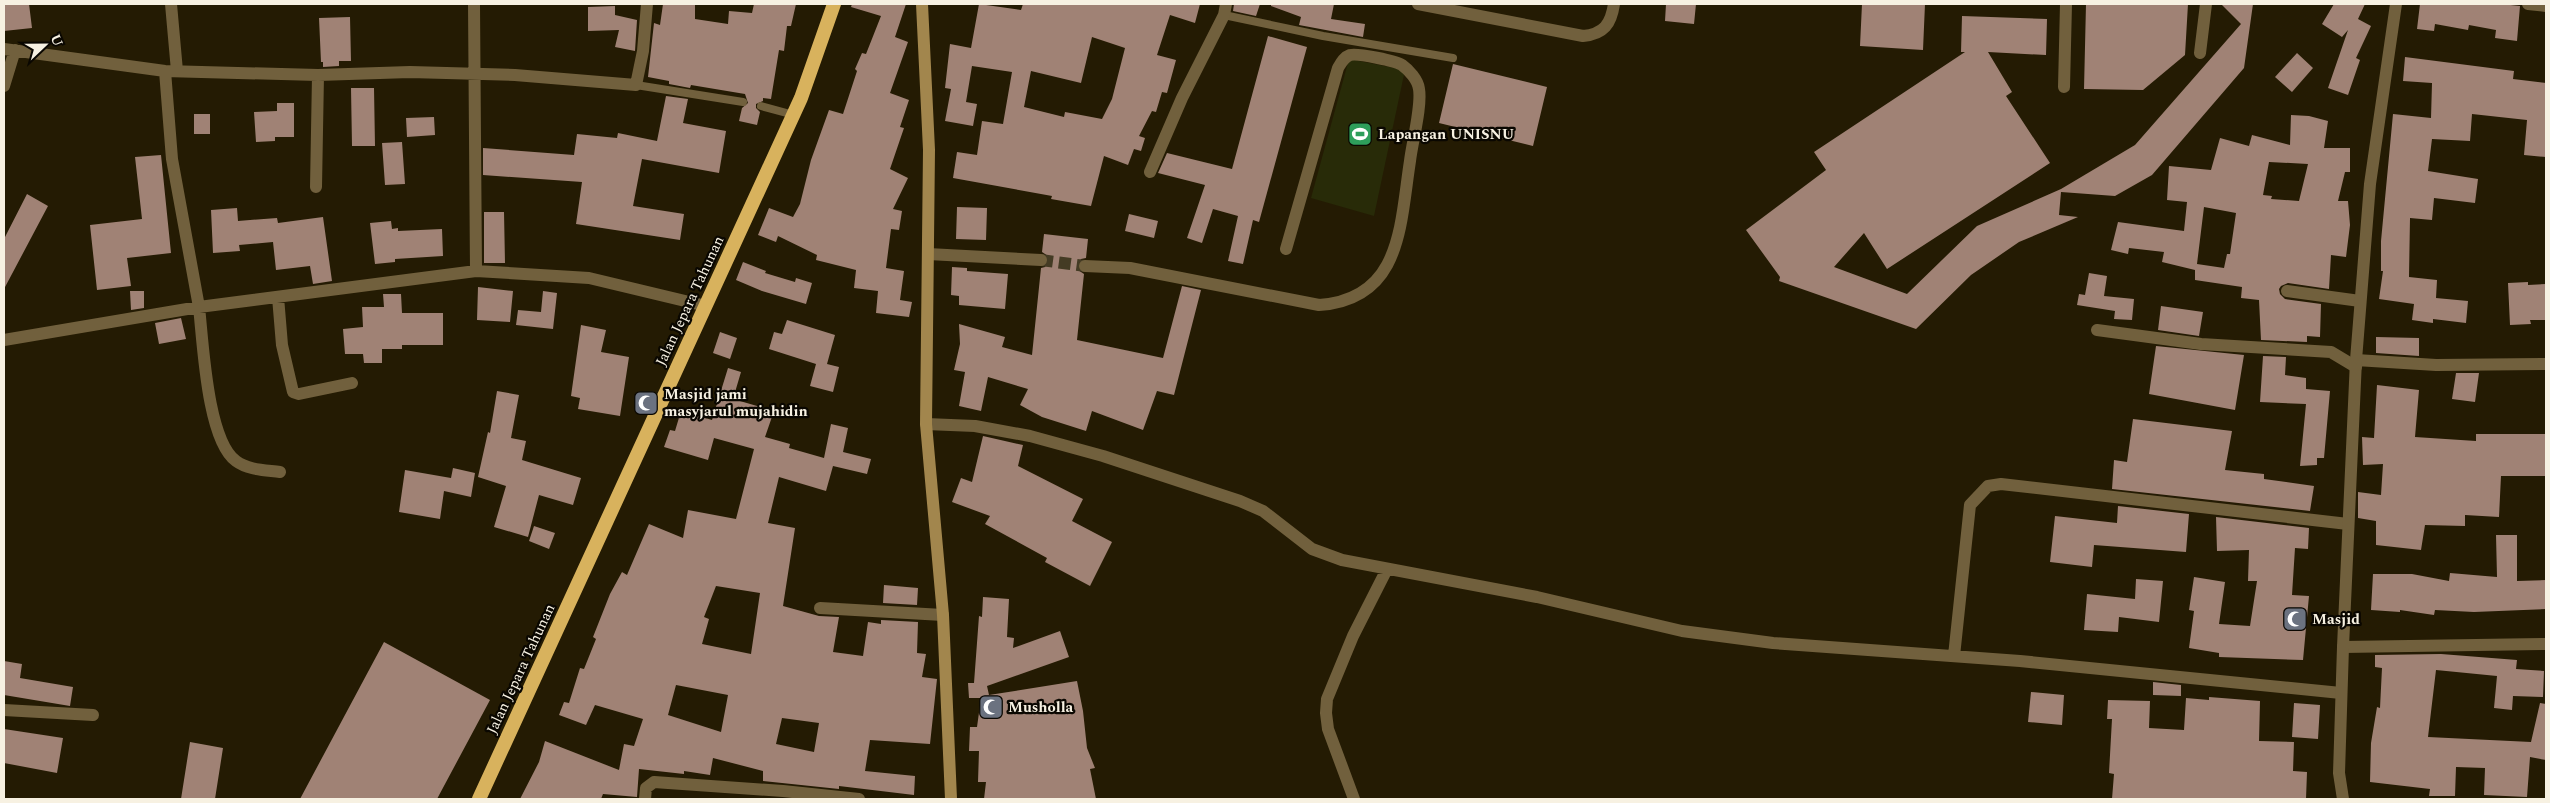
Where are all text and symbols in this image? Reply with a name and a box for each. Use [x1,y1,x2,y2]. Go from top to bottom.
north arrow [20,20,70,70]
text: U [45,31,69,50]
sports icon: Lapangan UNISNU [1347,121,1373,147]
place label: Lapangan UNISNU [1378,123,1514,146]
street label: Jalan Jepara Tahunan [650,232,730,370]
place label: Masjid jami masyjarul mujahidin [664,383,808,423]
mosque icon: Masjid jami masyjarul mujahidin [633,390,659,416]
street label: Jalan Jepara Tahunan [481,600,561,738]
mosque icon: Masjid [2282,606,2308,632]
place label: Masjid [2312,608,2360,631]
mosque icon: Musholla [978,694,1004,720]
place label: Musholla [1008,696,1074,719]

